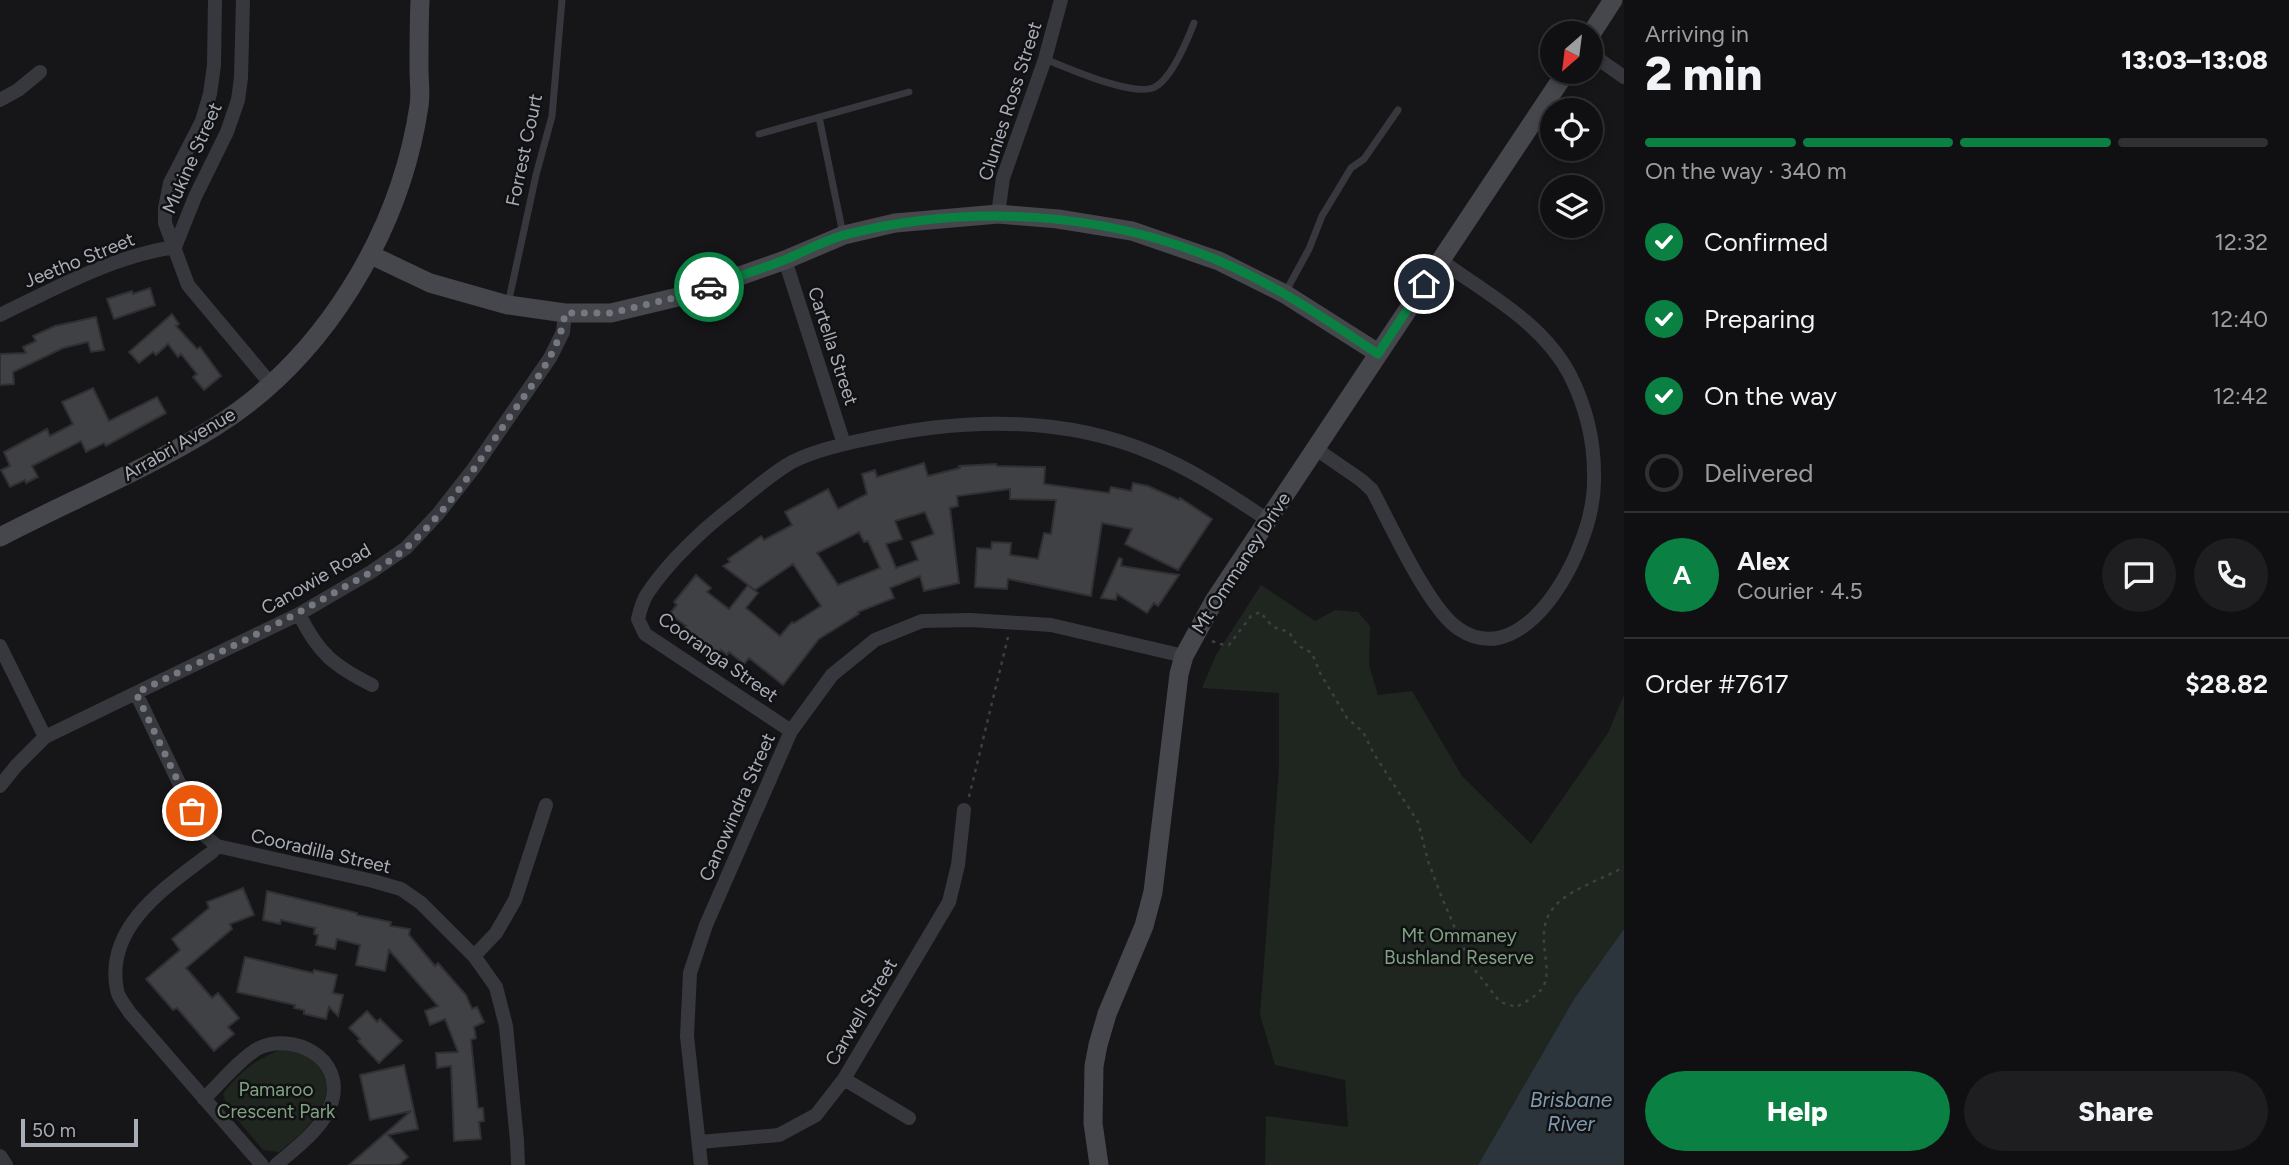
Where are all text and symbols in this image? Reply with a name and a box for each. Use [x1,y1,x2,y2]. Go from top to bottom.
street label: Clunies Ross Street [973,19,1047,183]
text: Arriving in [1645,20,1749,48]
north arrow [1540,21,1603,84]
map controls [1540,21,1603,238]
text: 13:03–13:08 [2121,44,2268,76]
text: 2 min [1645,46,1762,102]
street label: Forrest Court [501,92,547,208]
button: locate [1540,98,1603,161]
street label: Mukine Street [157,99,227,217]
text: On the way · 340 m [1645,157,1847,185]
button: layers [1540,175,1603,238]
icon: check [1645,223,1683,261]
text: Confirmed [1704,226,1828,258]
street label: Jeetho Street [20,227,138,293]
text: 12:32 [2214,228,2268,256]
courier [674,252,744,322]
pin [1394,254,1454,314]
icon: home [1405,265,1443,303]
icon: car [690,268,728,306]
street label: Cartella Street [803,284,863,408]
icon: check [1645,300,1683,338]
text: Preparing [1704,303,1815,335]
text: 12:40 [2211,305,2268,333]
icon: check [1645,377,1683,415]
text: On the way [1704,380,1837,412]
text: 12:42 [2213,382,2268,410]
street label: Arrabri Avenue [119,402,239,486]
text: Delivered [1704,457,1813,489]
street label: Mt Ommaney Drive [1187,488,1295,638]
street label: Canowie Road [257,538,375,620]
button: chat [2102,538,2176,612]
button: phone [2194,538,2268,612]
text: Alex [1737,545,1790,577]
text: A [1673,559,1691,591]
text: Courier · 4.5 [1737,577,1863,605]
street label: Cooranga Street [654,607,782,707]
text: Order #7617 [1645,668,1788,700]
text: $28.82 [2185,668,2268,700]
street label: Canowindra Street [694,729,780,885]
pin [162,781,222,841]
icon: bag [173,792,211,830]
street label: Cooradilla Street [249,824,393,878]
park label: Mt Ommaney Bushland Reserve [1384,924,1534,969]
street label: Carwell Street [820,954,902,1070]
button: Help [1645,1071,1950,1151]
button: Share [1964,1071,2268,1151]
park label: Pamaroo Crescent Park [217,1078,336,1123]
water label: Brisbane River [1530,1087,1613,1136]
scale bar [21,1116,138,1148]
text: 50 m [32,1119,76,1142]

